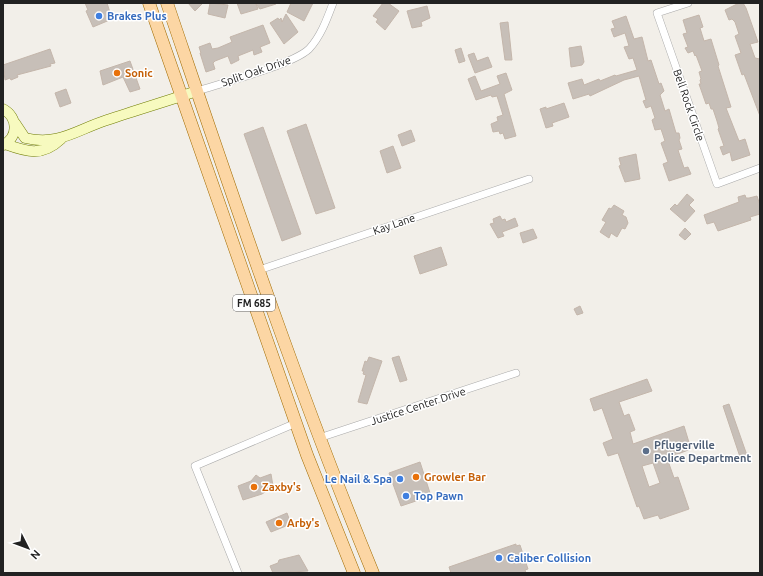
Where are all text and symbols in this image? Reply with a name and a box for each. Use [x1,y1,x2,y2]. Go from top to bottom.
place label: Brakes Plus [107,10,167,22]
marker: Brakes Plus [94,11,104,21]
street label: Split Oak Drive [220,53,292,89]
place label: Sonic [125,67,153,79]
street label: Bell Rock Circle [671,67,707,143]
marker: Sonic [112,68,122,78]
street label: Kay Lane [371,211,417,237]
road number: FM 685 [233,295,275,311]
street label: Justice Center Drive [369,385,467,427]
place label: Pflugerville Police Department [654,439,751,464]
marker: Pflugerville Police Department [641,446,651,456]
place label: Growler Bar [424,471,486,483]
marker: Growler Bar [411,472,421,482]
place label: Le Nail & Spa [325,473,392,485]
marker: Le Nail & Spa [395,474,405,484]
place label: Zaxby's [262,481,301,493]
marker: Zaxby's [249,482,259,492]
place label: Top Pawn [414,490,463,502]
marker: Top Pawn [401,491,411,501]
place label: Arby's [287,517,319,529]
marker: Arby's [274,518,284,528]
north arrow [8,528,48,568]
text: N [28,548,43,562]
place label: Caliber Collision [507,552,591,564]
marker: Caliber Collision [494,553,504,563]

